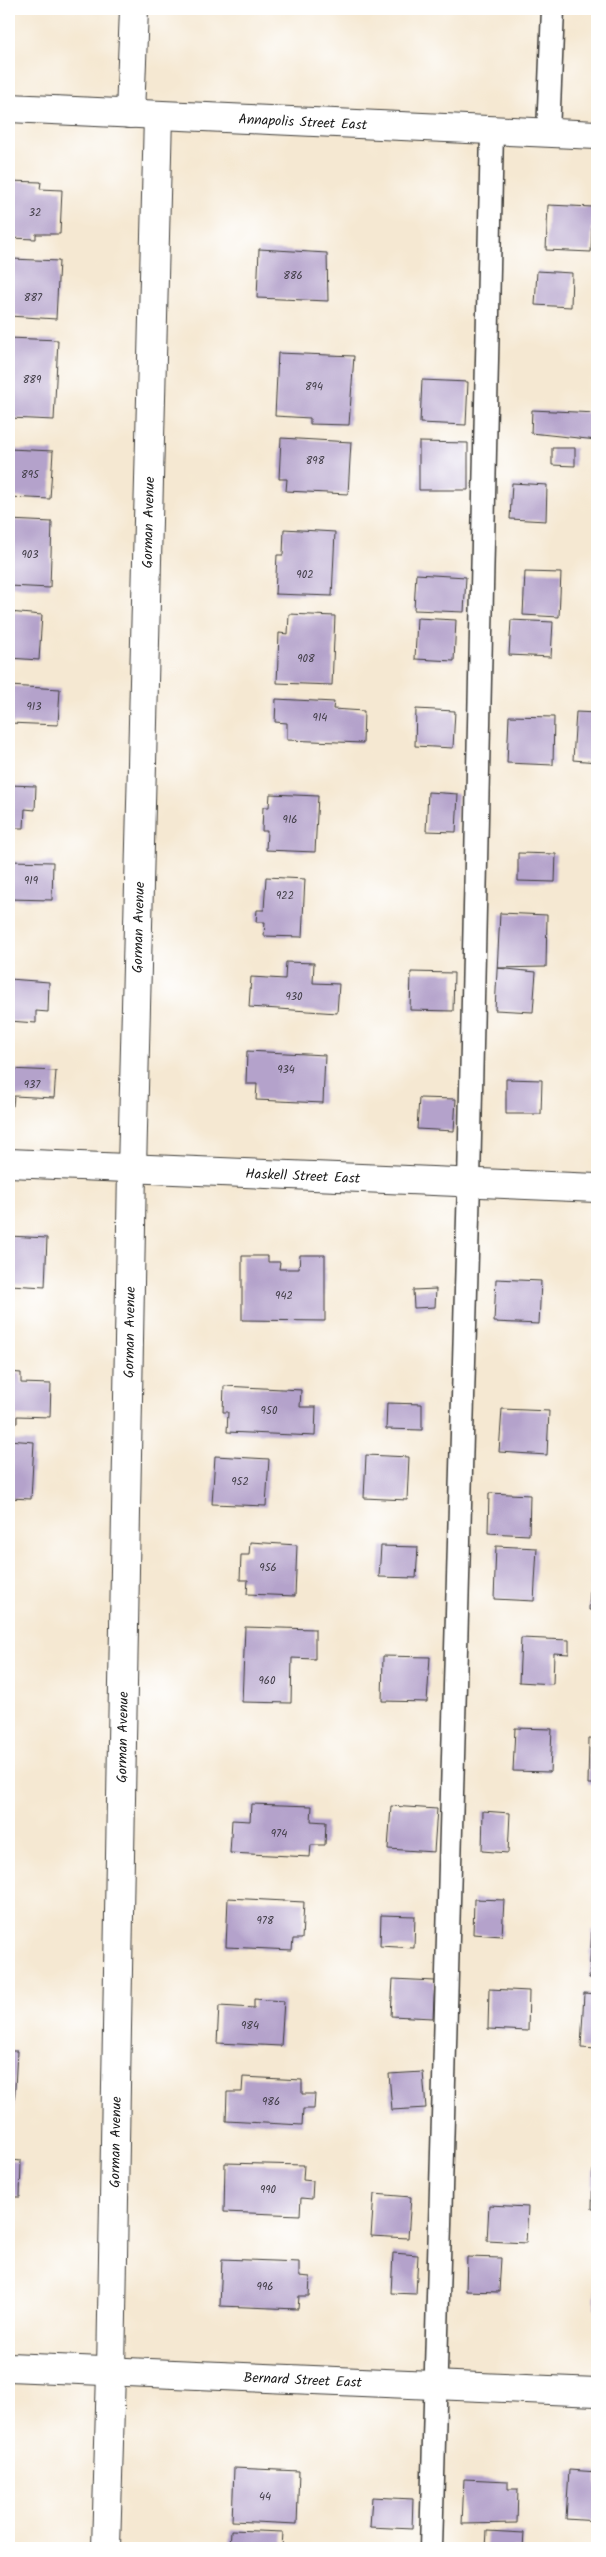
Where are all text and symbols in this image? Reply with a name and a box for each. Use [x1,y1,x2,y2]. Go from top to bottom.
street label: Annapolis Street East [238,109,368,136]
house number: 32 [29,204,41,222]
house number: 886 [283,267,303,285]
house number: 887 [24,289,43,307]
house number: 889 [23,371,42,389]
house number: 894 [305,378,323,396]
house number: 898 [306,452,325,470]
house number: 895 [21,466,40,484]
street label: Gorman Avenue [137,476,161,569]
house number: 903 [21,546,39,564]
house number: 902 [296,566,314,584]
house number: 908 [297,650,315,668]
house number: 913 [26,698,42,716]
house number: 914 [313,709,327,727]
house number: 916 [283,811,297,829]
house number: 919 [24,872,39,890]
street label: Gorman Avenue [127,881,151,973]
house number: 922 [276,887,294,905]
house number: 930 [285,988,303,1006]
house number: 934 [277,1061,295,1079]
house number: 937 [24,1076,41,1094]
street label: Haskell Street East [245,1163,361,1190]
street label: Gorman Avenue [118,1286,142,1378]
house number: 942 [275,1287,293,1305]
house number: 950 [261,1402,278,1420]
house number: 952 [231,1473,249,1491]
house number: 956 [259,1559,277,1577]
house number: 960 [259,1672,276,1690]
street label: Gorman Avenue [111,1690,135,1783]
house number: 974 [271,1825,287,1843]
house number: 978 [256,1912,274,1930]
house number: 984 [241,2017,259,2035]
house number: 986 [262,2093,280,2111]
street label: Gorman Avenue [104,2095,128,2188]
house number: 990 [260,2181,277,2199]
house number: 996 [257,2278,273,2296]
street label: Bernard Street East [243,2367,363,2394]
house number: 44 [259,2488,271,2506]

